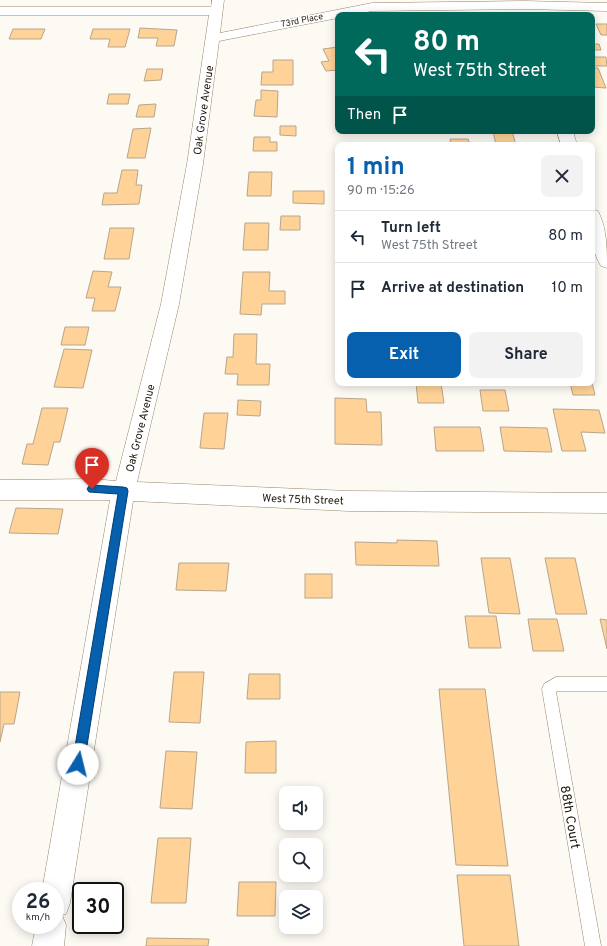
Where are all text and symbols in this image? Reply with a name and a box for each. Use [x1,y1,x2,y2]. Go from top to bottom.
street label: 73rd Place [280,11,324,30]
text: 80 m [413,25,480,61]
icon: left [347,28,399,80]
text: West 75th Street [413,60,547,83]
street label: Oak Grove Avenue [191,64,217,156]
icon: arrive [389,104,411,126]
text: Then [347,106,381,125]
text: 1 min [347,153,405,183]
button: close [541,155,583,197]
text: 90 m · 15:26 [347,183,415,199]
text: Turn left [381,219,441,238]
icon: left [347,226,369,248]
text: 80 m [548,227,583,246]
text: West 75th Street [381,238,478,254]
icon: arrive [347,278,369,300]
text: Arrive at destination [381,279,524,298]
text: 10 m [552,279,583,298]
button: Exit [347,332,461,378]
button: Share [469,332,583,378]
street label: Oak Grove Avenue [123,383,159,474]
pin [75,448,109,489]
icon: arrive [81,454,103,476]
street label: West 75th Street [262,492,344,508]
position arrow [57,743,99,785]
street label: 88th Court [556,784,582,850]
map controls [279,786,323,934]
button: sound [279,786,323,830]
button: search [279,838,323,882]
speed limit sign: 30 [72,882,124,934]
text: 26 [26,890,50,916]
button: layers [279,890,323,934]
text: km/h [26,911,50,924]

